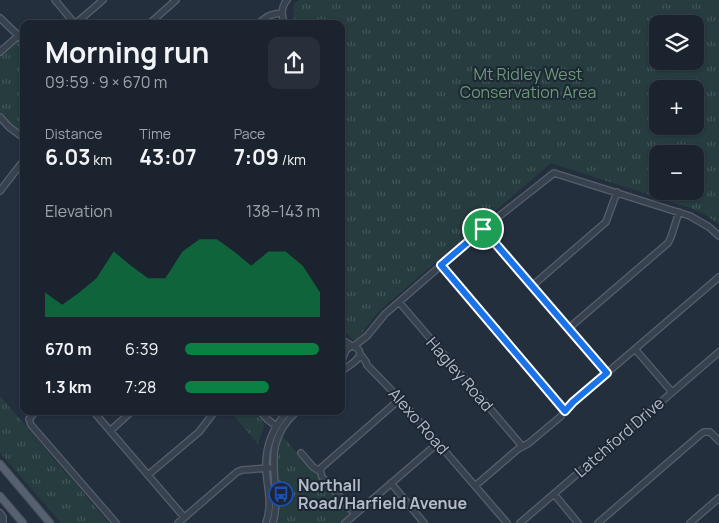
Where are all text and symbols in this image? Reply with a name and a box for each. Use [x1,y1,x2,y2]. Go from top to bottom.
map controls [649,15,704,200]
button: layers [649,15,704,70]
text: Morning run [45,33,209,71]
button: share [268,37,320,89]
park label: Mt Ridley West Conservation Area [460,63,596,103]
text: 09:59 · 9 × 670 m [45,71,167,93]
button: + [649,80,704,135]
text: Distance [45,124,102,143]
text: Time [139,124,171,143]
text: Pace [234,124,265,143]
text: 6.03 [45,143,90,171]
text: 43:07 [139,143,197,171]
text: 7:09 [234,143,279,171]
button: − [649,145,704,200]
text: km [90,150,112,169]
text: /km [279,150,306,169]
text: Elevation [45,200,113,222]
text: 138–143 m [246,200,320,222]
pin [462,208,504,250]
icon: arrive [469,215,497,243]
street label: Hagley Road [422,332,498,416]
text: 670 m [45,338,92,360]
text: 6:39 [125,338,159,360]
text: 1.3 km [45,376,92,398]
text: 7:28 [125,376,156,398]
street label: Alexo Road [384,383,454,459]
street label: Latchford Drive [570,392,668,482]
place label: Northall Road/Harfield Avenue [298,474,468,514]
bus stop icon: Northall Road/Harfield Avenue [268,481,294,507]

